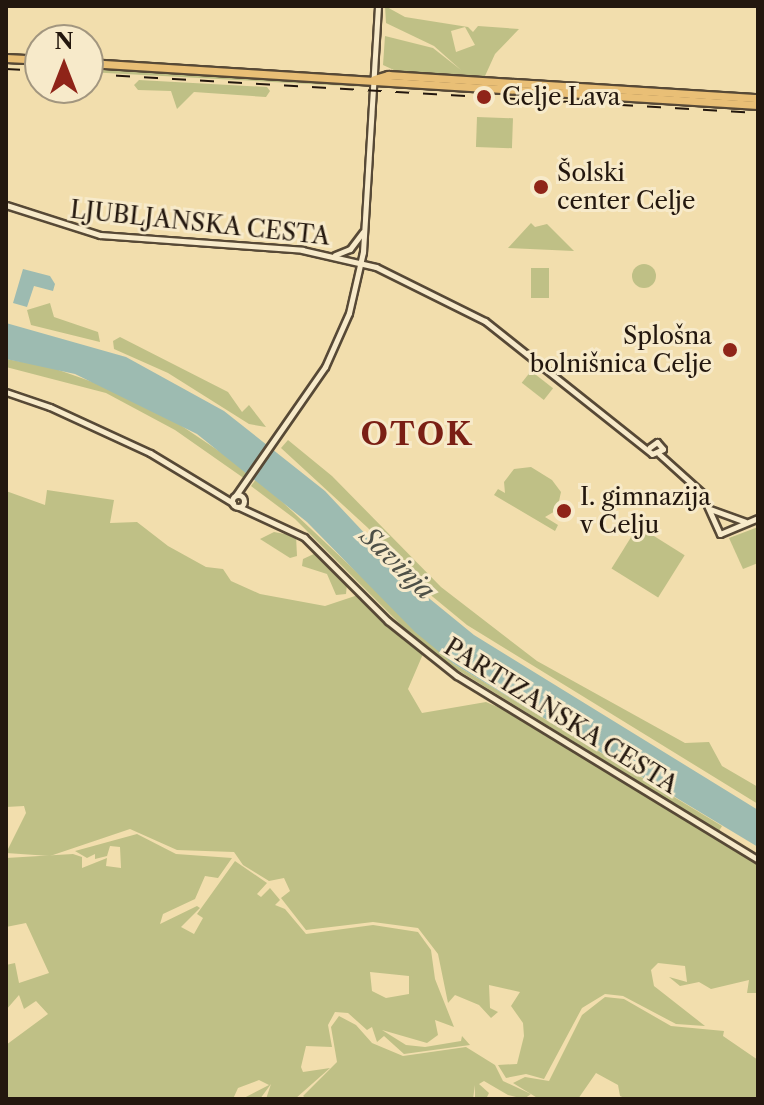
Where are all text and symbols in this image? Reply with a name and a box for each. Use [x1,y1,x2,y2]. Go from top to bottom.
north arrow [24,24,104,104]
text: N [54,28,74,55]
place label: Celje Lava [502,83,620,111]
marker: Celje Lava [473,86,495,108]
place label: Šolski center Celje [557,159,696,215]
marker: Šolski center Celje [532,178,550,196]
street label: LJUBLJANSKA CESTA [68,195,332,251]
place label: Splošna bolnišnica Celje [530,322,712,378]
marker: Splošna bolnišnica Celje [719,339,741,361]
district label: OTOK [361,415,473,453]
place label: I. gimnazija v Celju [580,483,711,539]
marker: I. gimnazija v Celju [555,502,573,520]
water label: Savinja [354,521,440,607]
street label: PARTIZANSKA CESTA [438,632,684,800]

